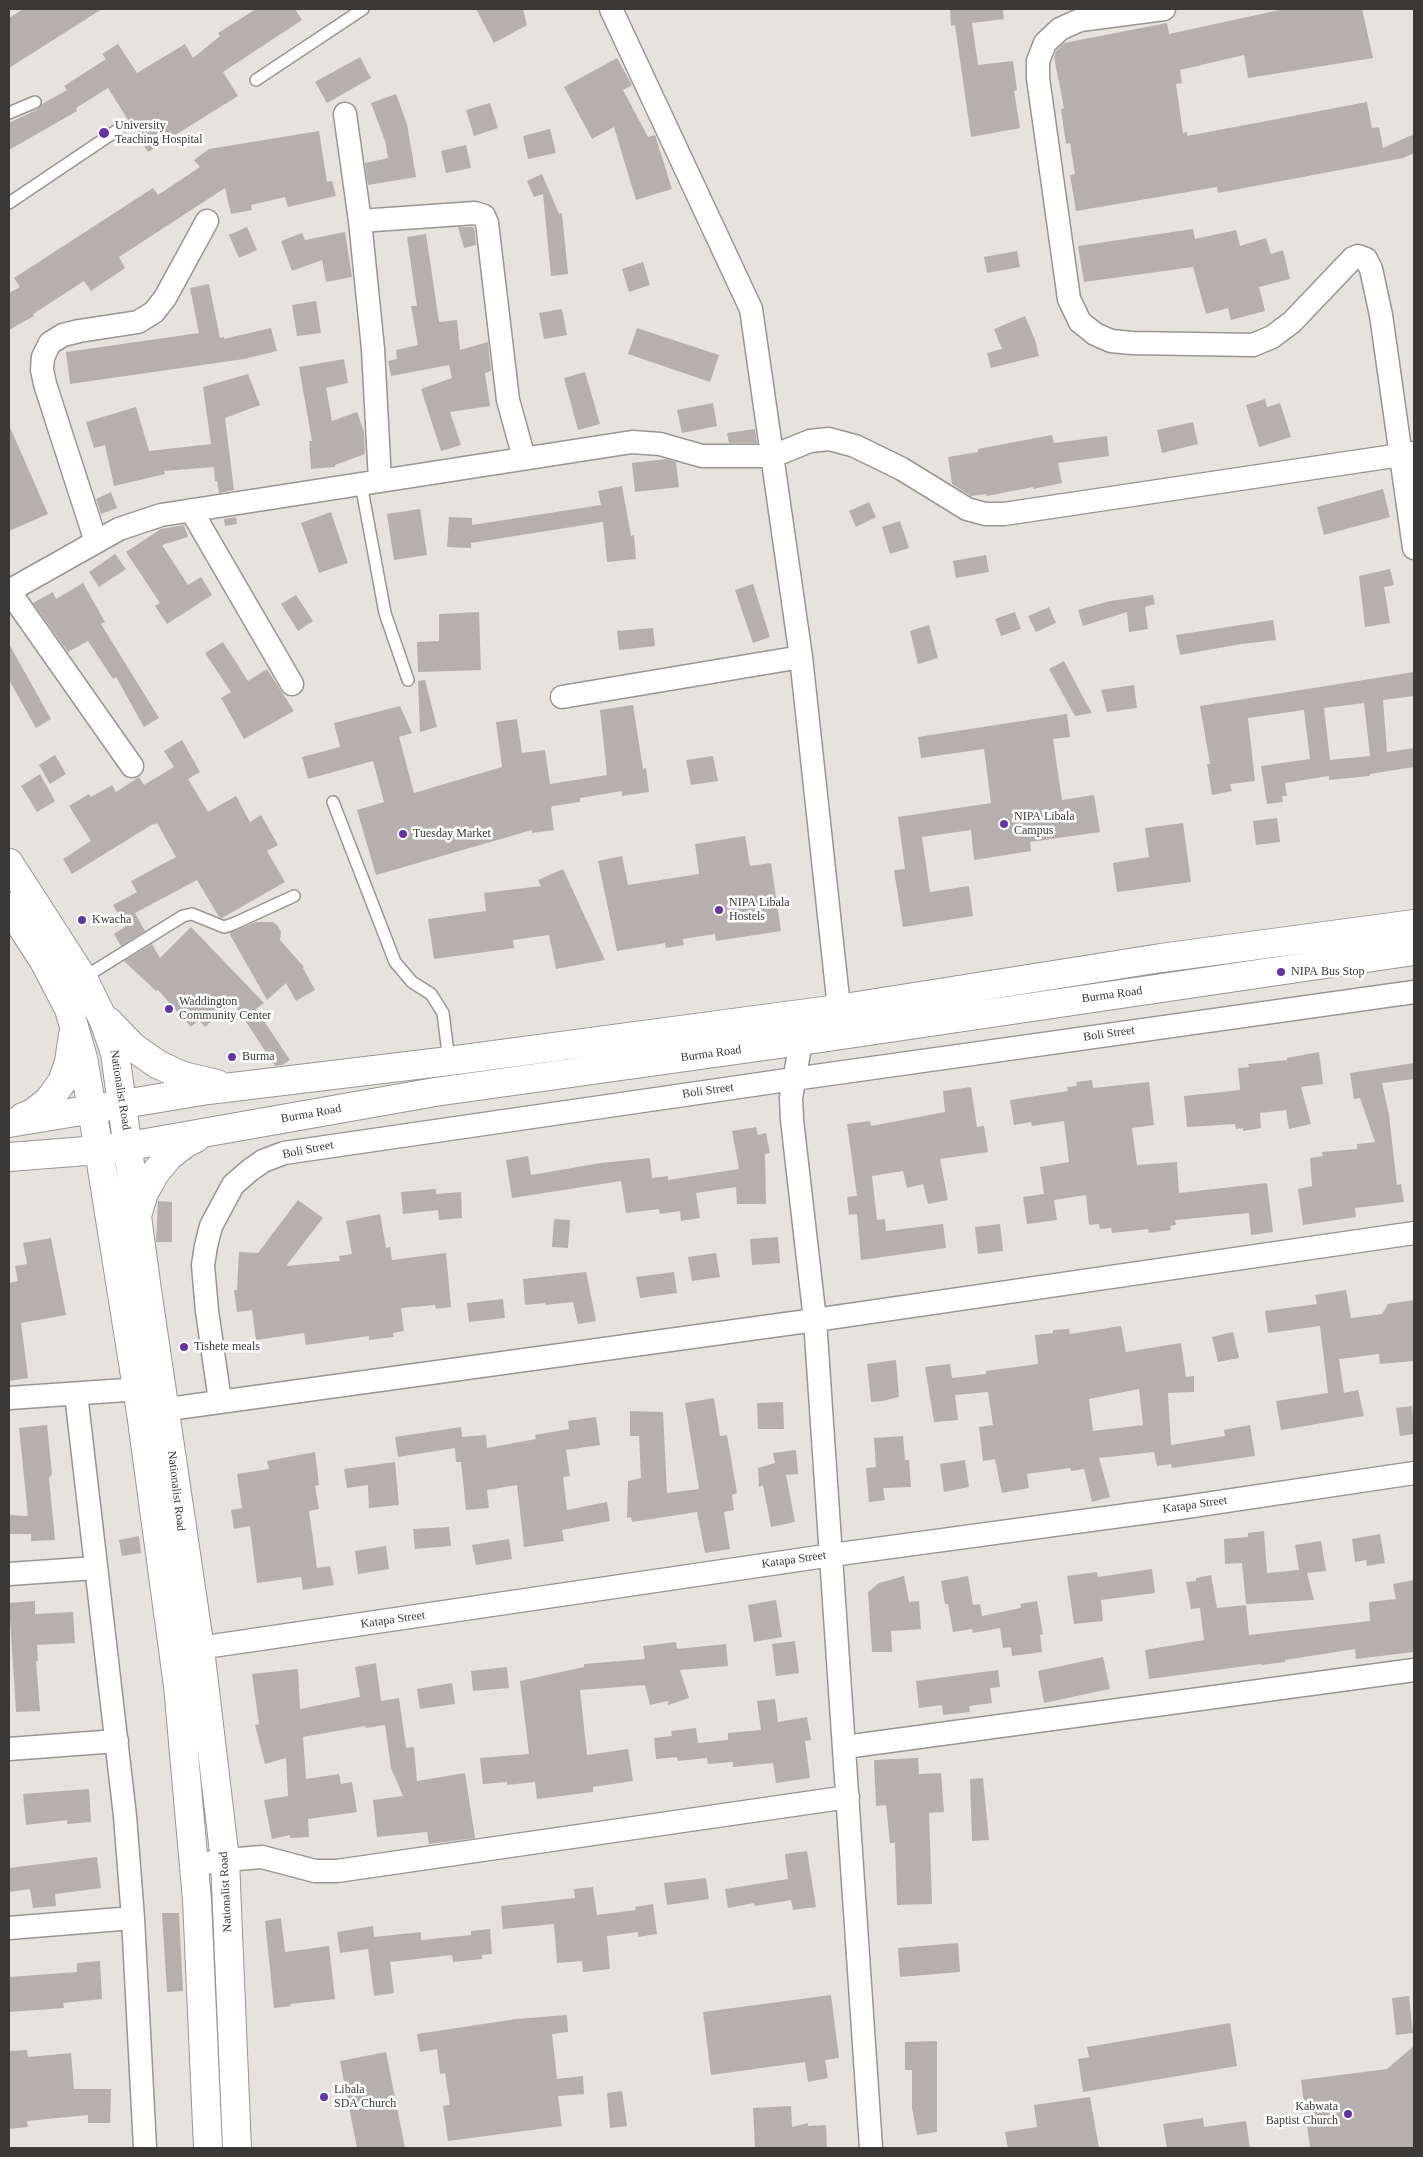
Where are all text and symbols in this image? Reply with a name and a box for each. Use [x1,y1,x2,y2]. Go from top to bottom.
place label: University Teaching Hospital [115,119,202,147]
marker: University Teaching Hospital [97,126,111,140]
place label: NIPA Libala Campus [1014,810,1075,838]
marker: NIPA Libala Campus [998,818,1010,830]
place label: Tuesday Market [413,827,491,841]
marker: Tuesday Market [397,828,409,840]
place label: NIPA Libala Hostels [729,896,790,924]
marker: NIPA Libala Hostels [713,904,725,916]
place label: Kwacha [92,913,131,927]
marker: Kwacha [76,914,88,926]
place label: NIPA Bus Stop [1291,965,1365,979]
marker: NIPA Bus Stop [1275,966,1287,978]
street label: Burma Road [1081,984,1143,1006]
place label: Waddington Community Center [179,995,271,1023]
marker: Waddington Community Center [163,1003,175,1015]
street label: Boli Street [1082,1023,1136,1045]
street label: Burma Road [680,1043,742,1065]
street label: Nationalist Road [107,1049,133,1131]
place label: Burma [242,1050,275,1064]
marker: Burma [226,1051,238,1063]
street label: Boli Street [681,1080,735,1102]
street label: Burma Road [280,1102,342,1126]
street label: Boli Street [281,1138,335,1162]
place label: Tishete meals [194,1340,260,1354]
marker: Tishete meals [178,1341,190,1353]
street label: Nationalist Road [164,1450,188,1532]
street label: Katapa Street [1162,1493,1228,1517]
street label: Katapa Street [761,1548,827,1572]
street label: Katapa Street [360,1608,426,1632]
street label: Nationalist Road [217,1851,235,1933]
place label: Libala SDA Church [334,2083,396,2111]
marker: Libala SDA Church [318,2091,330,2103]
place label: Kabwata Baptist Church [1266,2100,1338,2128]
marker: Kabwata Baptist Church [1342,2108,1354,2120]

